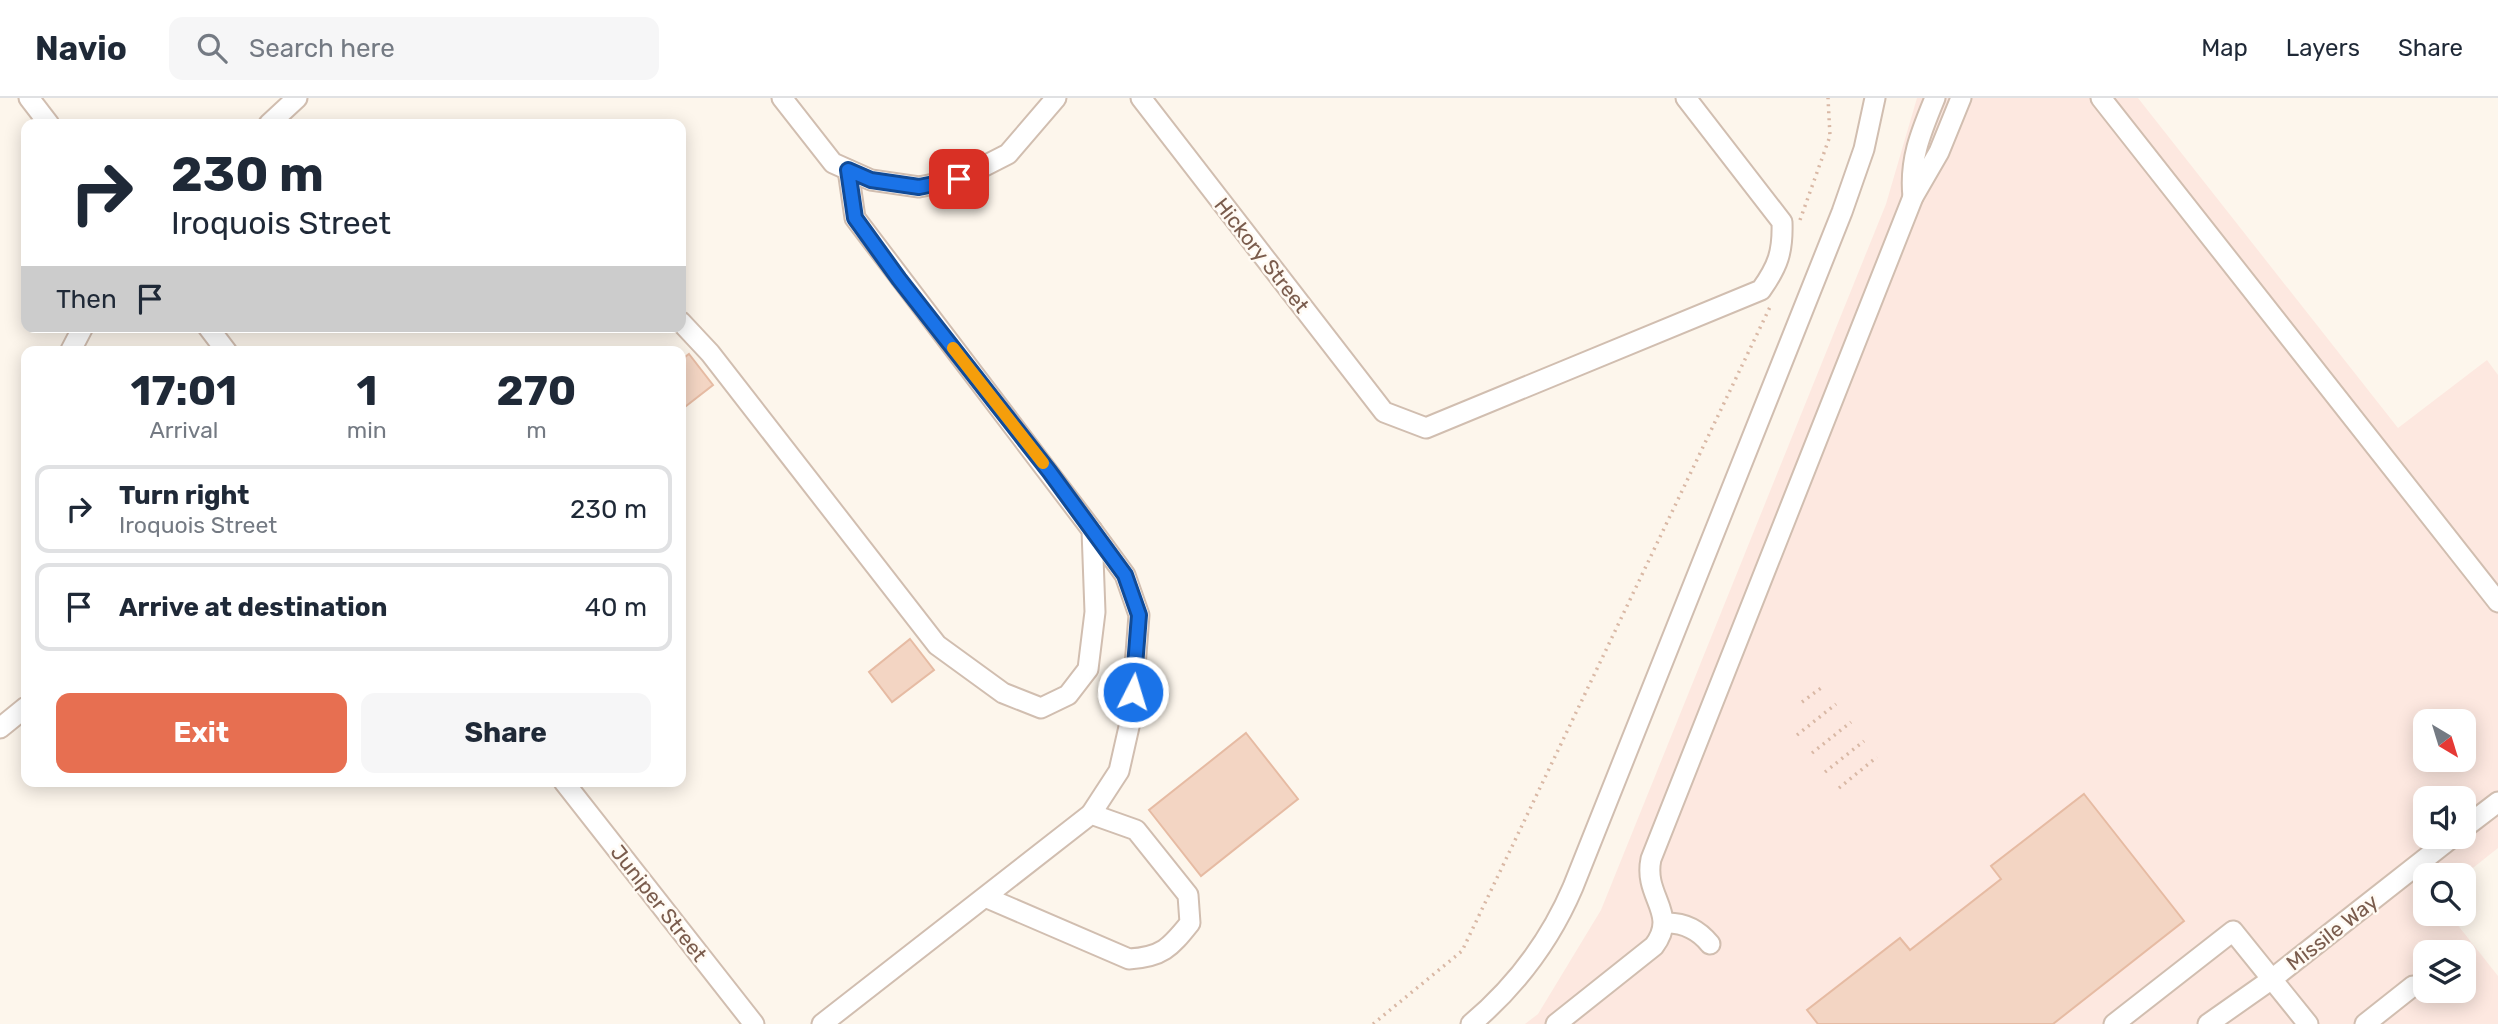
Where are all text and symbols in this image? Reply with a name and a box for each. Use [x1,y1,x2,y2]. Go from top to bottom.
search box [169,17,659,80]
text: Navio [35,29,127,68]
icon: search [193,29,231,67]
text: Search here [249,33,395,64]
text: Map [2201,34,2248,62]
text: Layers [2286,34,2360,62]
text: Share [2398,34,2463,62]
text: 230 m [171,145,324,203]
icon: right [56,147,147,238]
pin [929,149,989,209]
icon: arrive [940,160,978,198]
street label: Hickory Street [1209,193,1315,317]
text: Iroquois Street [171,204,391,242]
icon: arrive [131,280,169,318]
text: Then [56,284,117,315]
text: 17:01 [131,366,237,416]
text: 1 [356,366,377,416]
text: 270 [496,366,576,416]
text: Arrival [149,416,218,444]
text: min [347,416,387,444]
text: m [526,416,547,444]
text: Turn right [119,480,249,511]
icon: right [60,490,98,528]
text: 230 m [570,494,647,525]
text: Iroquois Street [119,511,277,539]
icon: arrive [60,588,98,626]
text: Arrive at destination [119,592,387,623]
text: 40 m [585,592,647,623]
position arrow [1096,655,1170,729]
button: Exit [56,693,347,773]
button: Share [361,693,651,773]
north arrow [2413,709,2476,772]
map controls [2413,709,2476,1003]
button: sound [2413,786,2476,849]
street label: Juniper Street [606,840,712,966]
button: search [2413,863,2476,926]
street label: Missile Way [2281,888,2383,975]
button: layers [2413,940,2476,1003]

